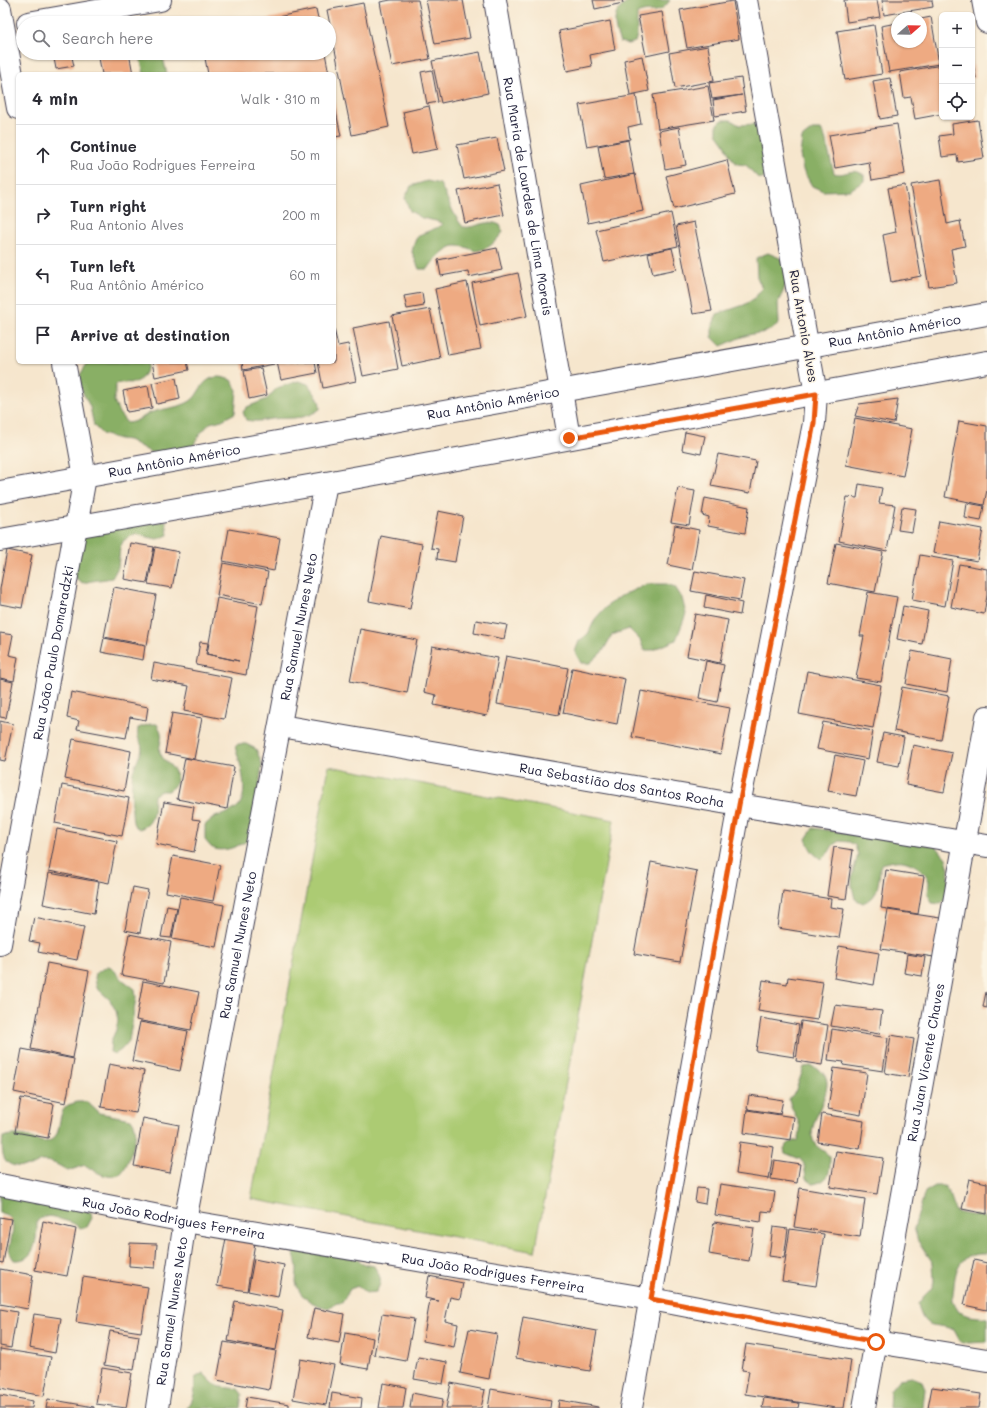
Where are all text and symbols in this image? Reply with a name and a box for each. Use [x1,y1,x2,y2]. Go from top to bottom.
north arrow [891,12,927,48]
map controls [939,12,975,120]
button: + [939,12,975,48]
search box [16,16,336,60]
icon: search [30,27,52,49]
text: Search here [62,28,153,48]
button: − [939,48,975,84]
street label: Rua Maria de Lourdes de Lima Morais [500,76,557,317]
button: locate [939,84,975,120]
text: 4 min [32,87,78,109]
text: Walk · 310 m [240,90,320,107]
text: Continue [70,136,137,156]
icon: ahead [32,144,54,166]
text: 50 m [290,146,320,163]
text: Rua João Rodrigues Ferreira [70,156,256,173]
text: Turn right [70,196,147,216]
icon: right [32,204,54,226]
text: 200 m [282,206,320,223]
text: Rua Antonio Alves [70,216,184,233]
text: Turn left [70,256,135,276]
icon: left [32,264,54,286]
text: 60 m [290,266,320,283]
street label: Rua Antonio Alves [786,268,823,383]
text: Rua Antônio Américo [70,276,204,293]
street label: Rua Antônio Américo [827,310,962,350]
icon: arrive [32,324,54,346]
text: Arrive at destination [70,325,230,345]
street label: Rua Antônio Américo [426,382,561,423]
route end [560,429,578,447]
street label: Rua Antônio Américo [107,440,242,480]
street label: Rua Samuel Nunes Neto [276,551,320,702]
street label: Rua João Paulo Domaradzki [28,564,77,741]
street label: Rua Sebastião dos Santos Rocha [518,758,726,810]
street label: Rua Samuel Nunes Neto [215,870,260,1020]
street label: Rua Juan Vicente Chaves [903,982,947,1143]
street label: Rua João Rodrigues Ferreira [81,1192,267,1242]
street label: Rua Samuel Nunes Neto [152,1235,191,1386]
street label: Rua João Rodrigues Ferreira [400,1248,586,1296]
route start [867,1333,885,1351]

